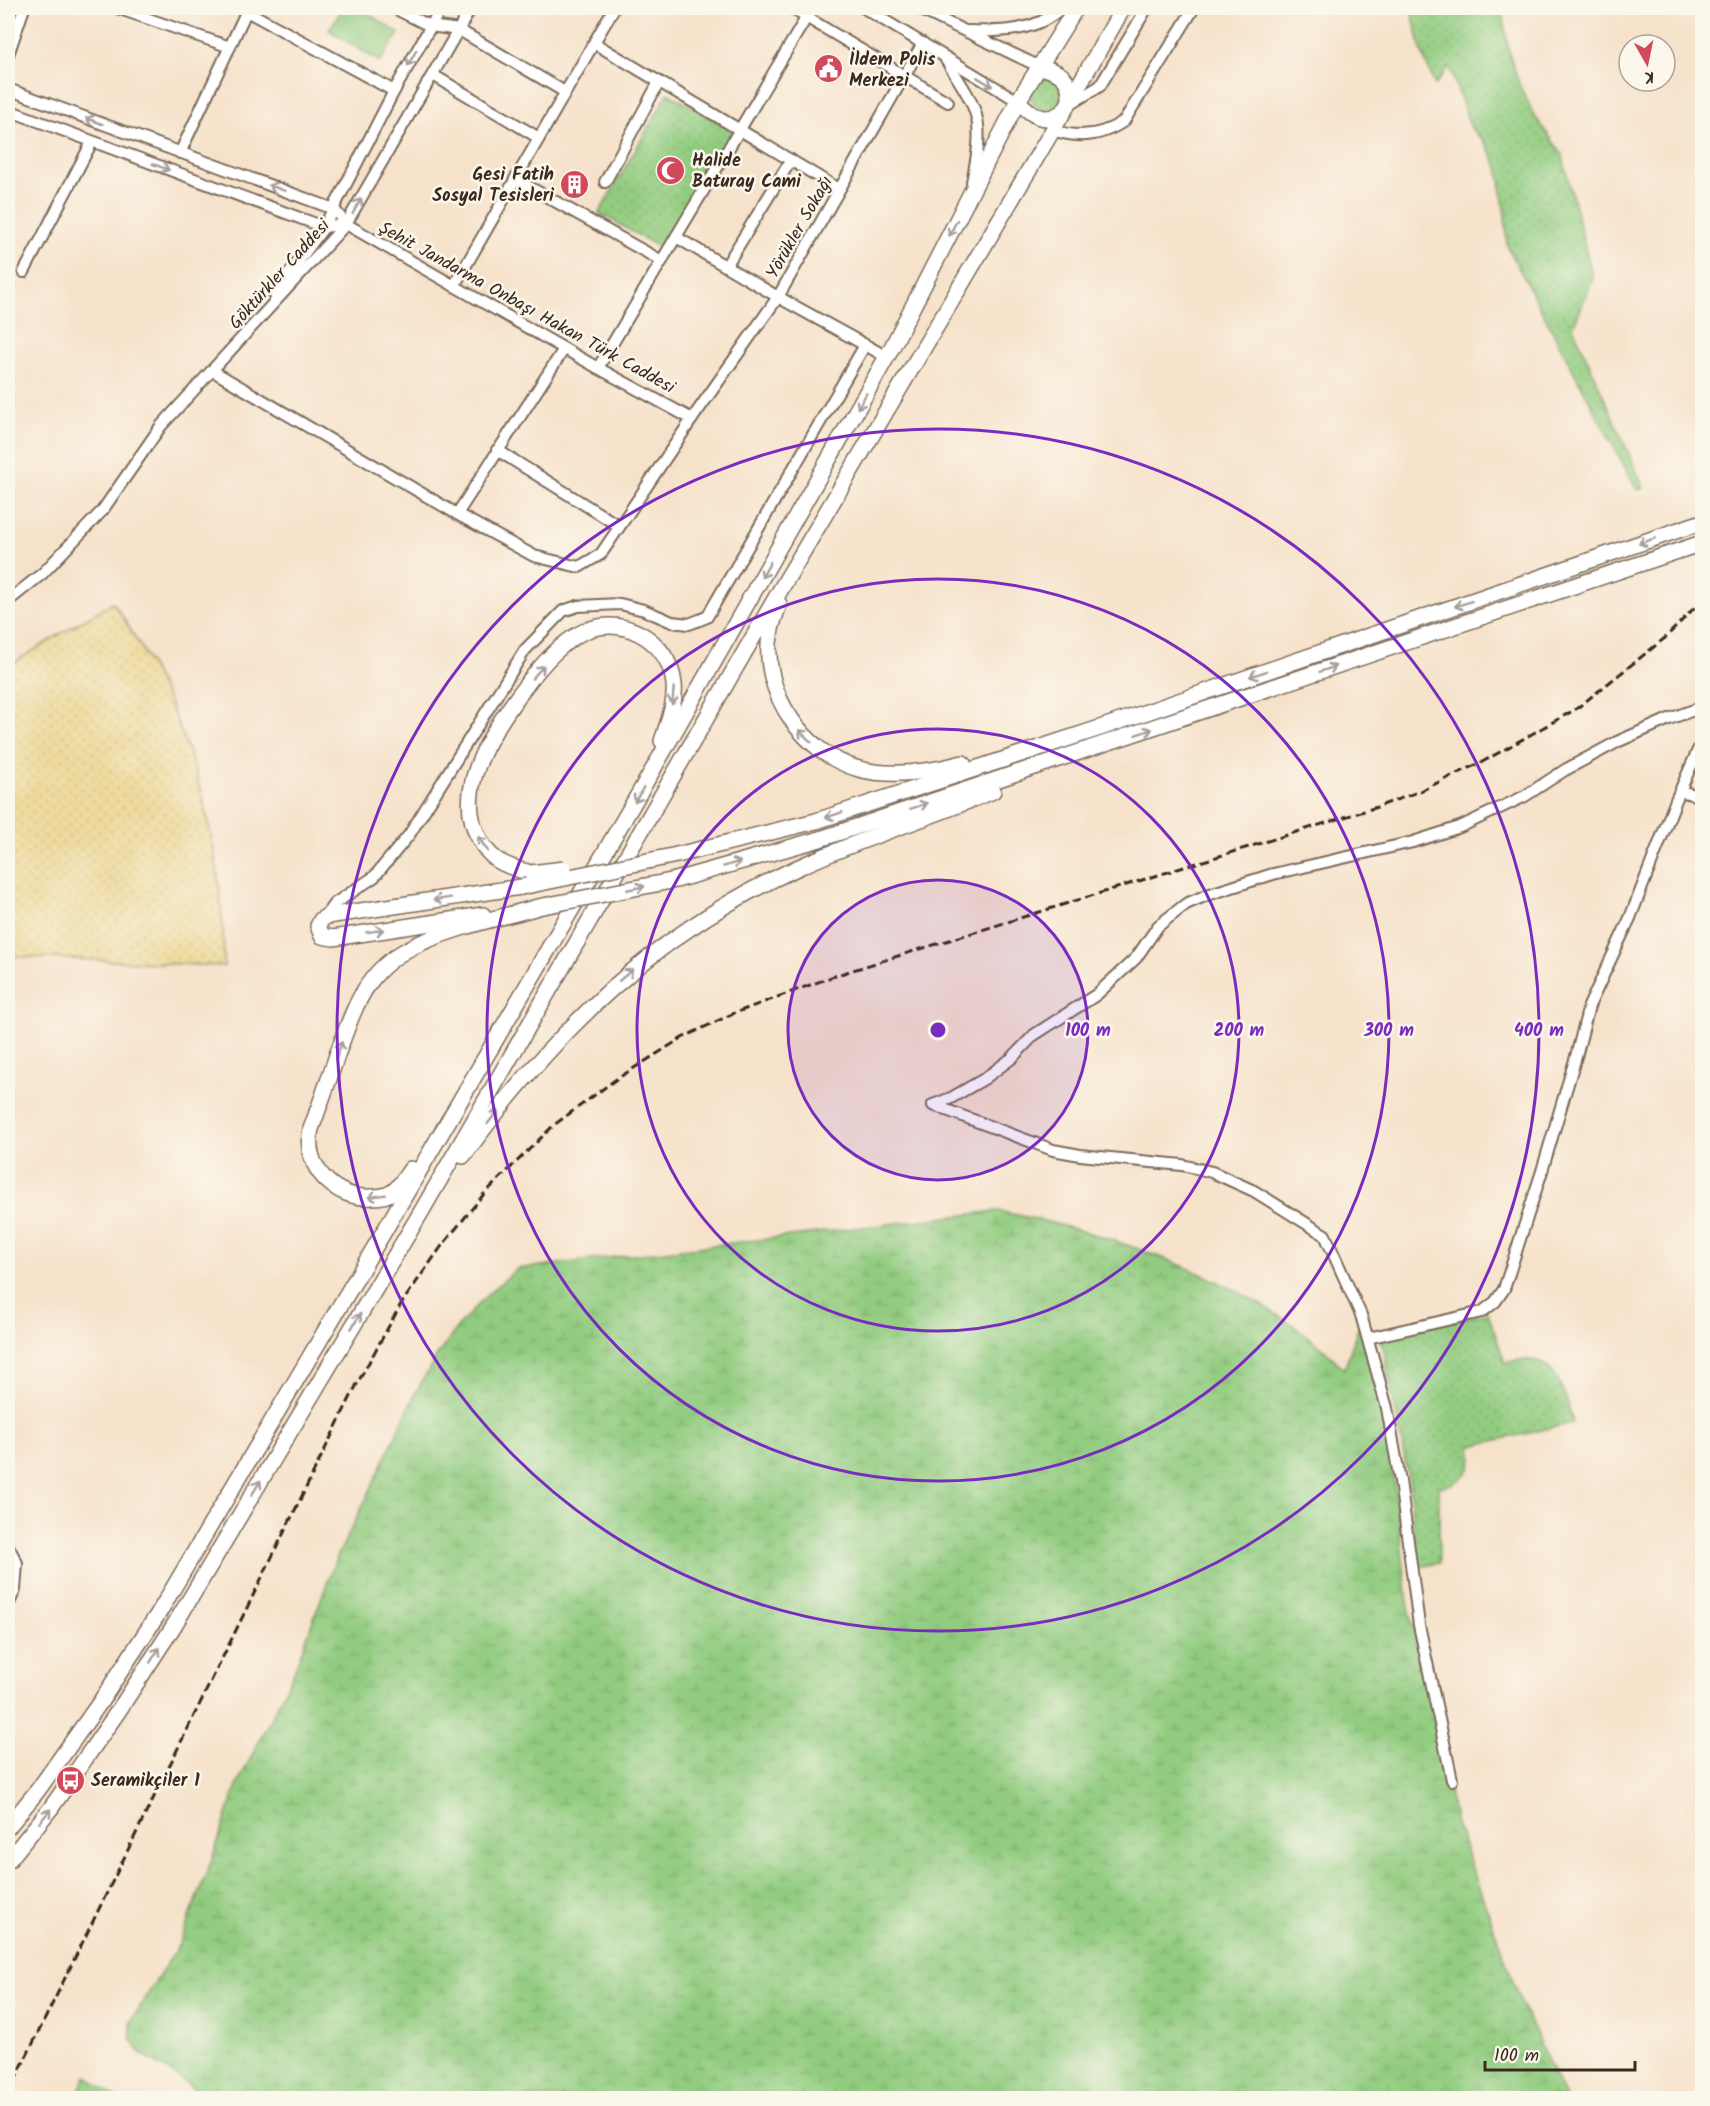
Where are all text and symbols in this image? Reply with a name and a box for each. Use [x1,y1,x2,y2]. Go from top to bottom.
north arrow [1617,33,1677,93]
place label: İldem Polis Merkezi [849,46,936,96]
one-way arrow [406,49,418,66]
public building icon: İldem Polis Merkezi [812,53,844,85]
text: K [1642,63,1656,89]
one-way arrow [976,76,993,88]
one-way arrow [85,115,104,126]
place label: Halide Baturay Cami [692,147,801,197]
mosque icon: Halide Baturay Cami [655,154,687,186]
place label: Gesi Fatih Sosyal Tesisleri [432,161,554,211]
one-way arrow [151,162,170,173]
building icon: Gesi Fatih Sosyal Tesisleri [559,168,591,200]
street label: Yörükler Sokağı [759,171,842,285]
one-way arrow [268,182,287,193]
one-way arrow [351,198,363,215]
street label: Göktürkler Caddesi [222,213,338,337]
street label: Şehit Jandarma Onbaşı Hakan Türk Caddesi [373,214,680,403]
one-way arrow [947,219,959,237]
one-way arrow [856,392,868,409]
one-way arrow [1638,536,1657,547]
one-way arrow [760,561,772,578]
one-way arrow [1454,599,1473,610]
one-way arrow [1318,663,1337,674]
one-way arrow [531,664,545,679]
one-way arrow [1249,669,1268,680]
one-way arrow [667,686,678,705]
one-way arrow [1134,725,1153,736]
one-way arrow [798,728,813,743]
one-way arrow [632,786,644,803]
one-way arrow [909,800,928,811]
one-way arrow [825,810,844,821]
one-way arrow [476,836,488,853]
one-way arrow [723,858,742,869]
one-way arrow [626,882,646,893]
one-way arrow [433,894,453,905]
one-way arrow [364,926,384,937]
one-way arrow [618,968,633,982]
text: 100 m [1065,1017,1111,1046]
text: 200 m [1214,1017,1265,1046]
text: 300 m [1363,1017,1414,1046]
text: 400 m [1514,1017,1564,1046]
centre of rings [928,1020,948,1040]
one-way arrow [334,1041,345,1060]
one-way arrow [486,1109,499,1125]
one-way arrow [367,1191,387,1202]
one-way arrow [351,1313,363,1330]
one-way arrow [251,1480,263,1497]
one-way arrow [149,1647,161,1664]
bus stop icon: Seramikçiler 1 [54,1764,86,1796]
place label: Seramikçiler 1 [91,1767,200,1796]
one-way arrow [38,1808,51,1824]
scale bar [1485,2034,1635,2072]
text: 100 m [1494,2042,1539,2071]

